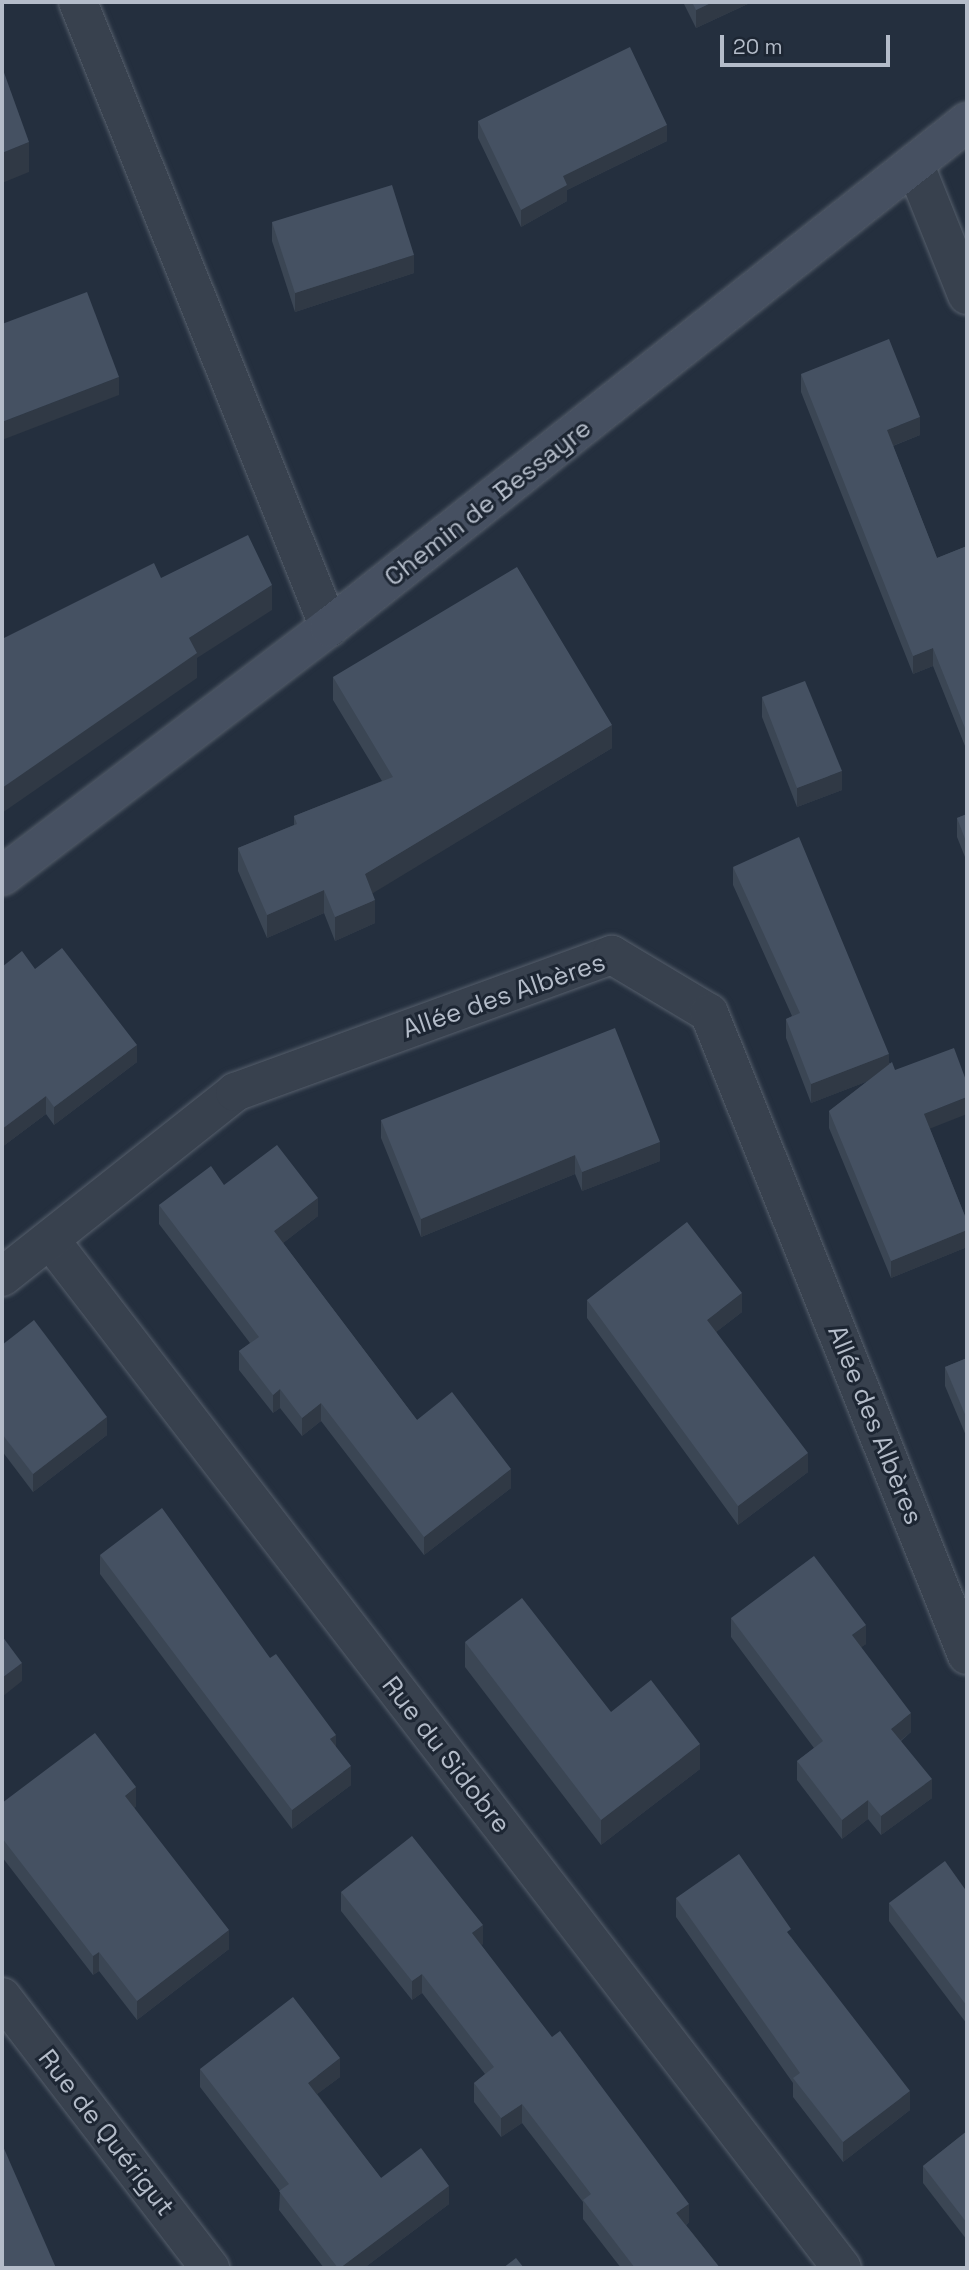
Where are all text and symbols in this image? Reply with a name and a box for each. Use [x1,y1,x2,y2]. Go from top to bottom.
scale bar [724,21,894,65]
text: 20 m [733,33,783,60]
street label: Chemin de Bessayre [379,413,597,593]
street label: Allée des Albères [398,947,610,1045]
street label: Allée des Albères [821,1321,929,1529]
street label: Rue du Sidobre [375,1670,517,1840]
street label: Rue de Quérigut [31,2044,181,2222]

